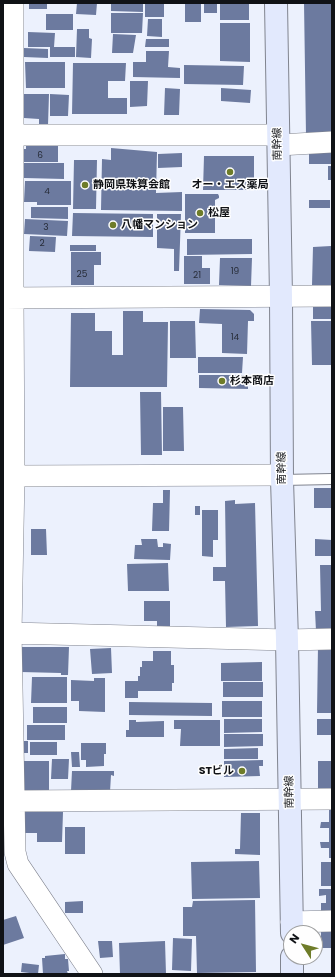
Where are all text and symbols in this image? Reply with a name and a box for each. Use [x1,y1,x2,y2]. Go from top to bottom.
street label: 南幹線 [271,127,285,161]
house number: 6 [37,151,43,161]
marker: オー・エス薬局 [225,167,235,177]
place label: 静岡県珠算会館 [93,178,170,192]
place label: オー・エス薬局 [192,178,268,192]
marker: 静岡県珠算会館 [80,180,90,190]
house number: 4 [44,187,50,197]
place label: 松屋 [208,206,230,220]
marker: 松屋 [195,208,205,218]
place label: 八幡マンション [121,218,198,232]
marker: 八幡マンション [108,220,118,230]
house number: 3 [43,223,49,233]
house number: 2 [39,239,45,249]
house number: 19 [231,267,239,277]
house number: 25 [77,270,87,280]
house number: 21 [193,271,201,281]
house number: 14 [231,333,239,343]
place label: 杉本商店 [230,374,274,388]
marker: 杉本商店 [217,376,227,386]
street label: 南幹線 [275,452,289,484]
place label: STビル [199,764,234,778]
marker: STビル [237,766,247,776]
street label: 南幹線 [283,775,297,809]
north arrow [283,925,323,965]
text: N [285,930,303,947]

